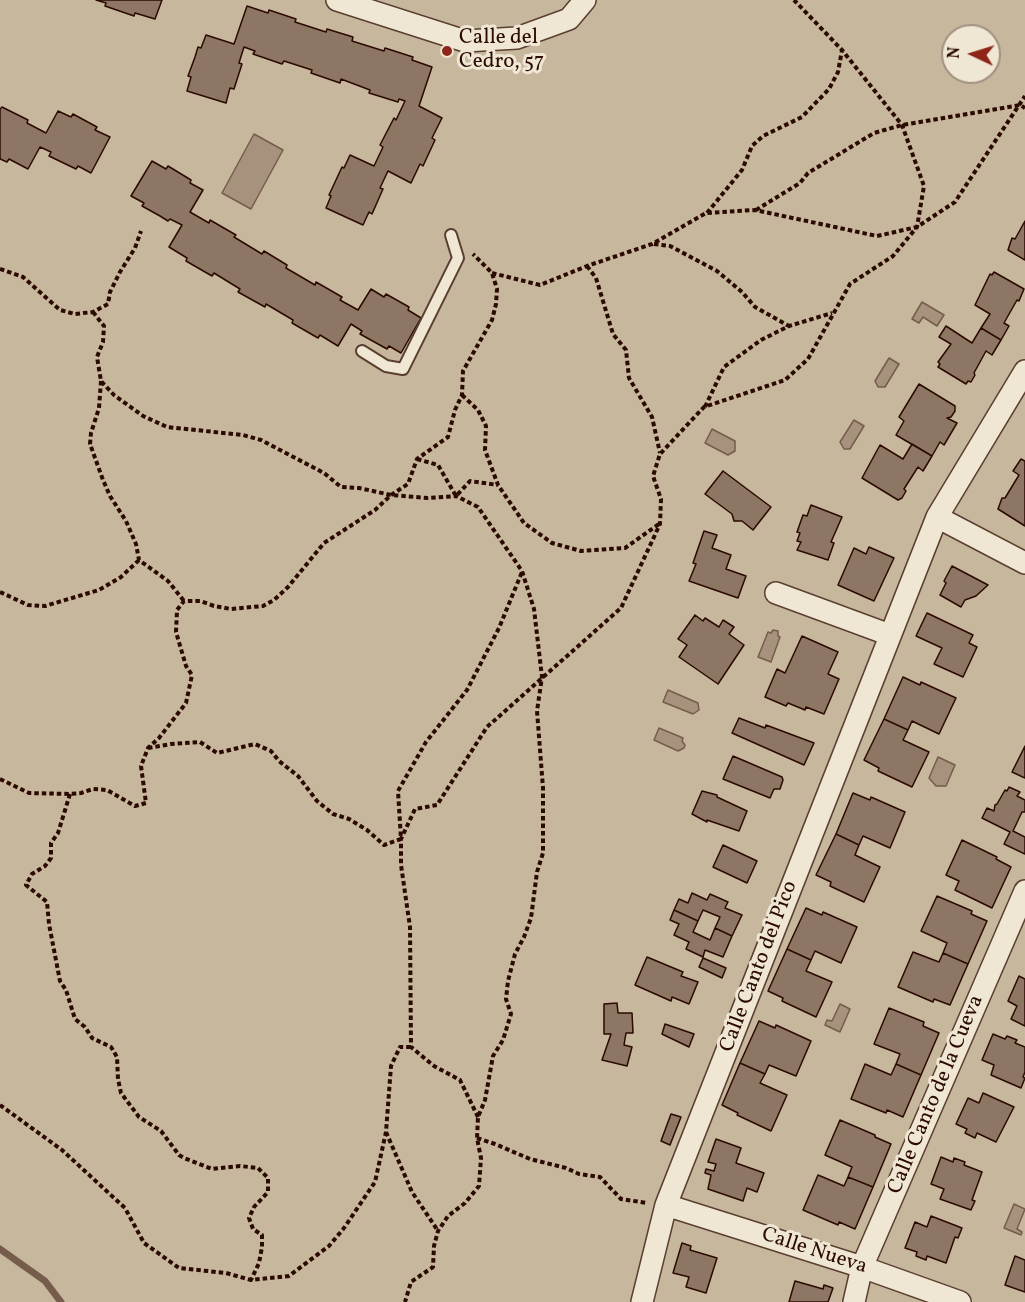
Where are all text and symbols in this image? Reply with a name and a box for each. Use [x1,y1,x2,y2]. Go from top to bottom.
north arrow [941,24,1001,84]
place label: Calle del Cedro, 57 [459,26,544,76]
marker: Calle del Cedro, 57 [440,44,454,58]
text: N [944,46,966,59]
street label: Calle Canto del Pico [716,878,804,1056]
street label: Calle Canto de la Cueva [884,992,990,1198]
street label: Calle Nueva [758,1223,870,1281]

